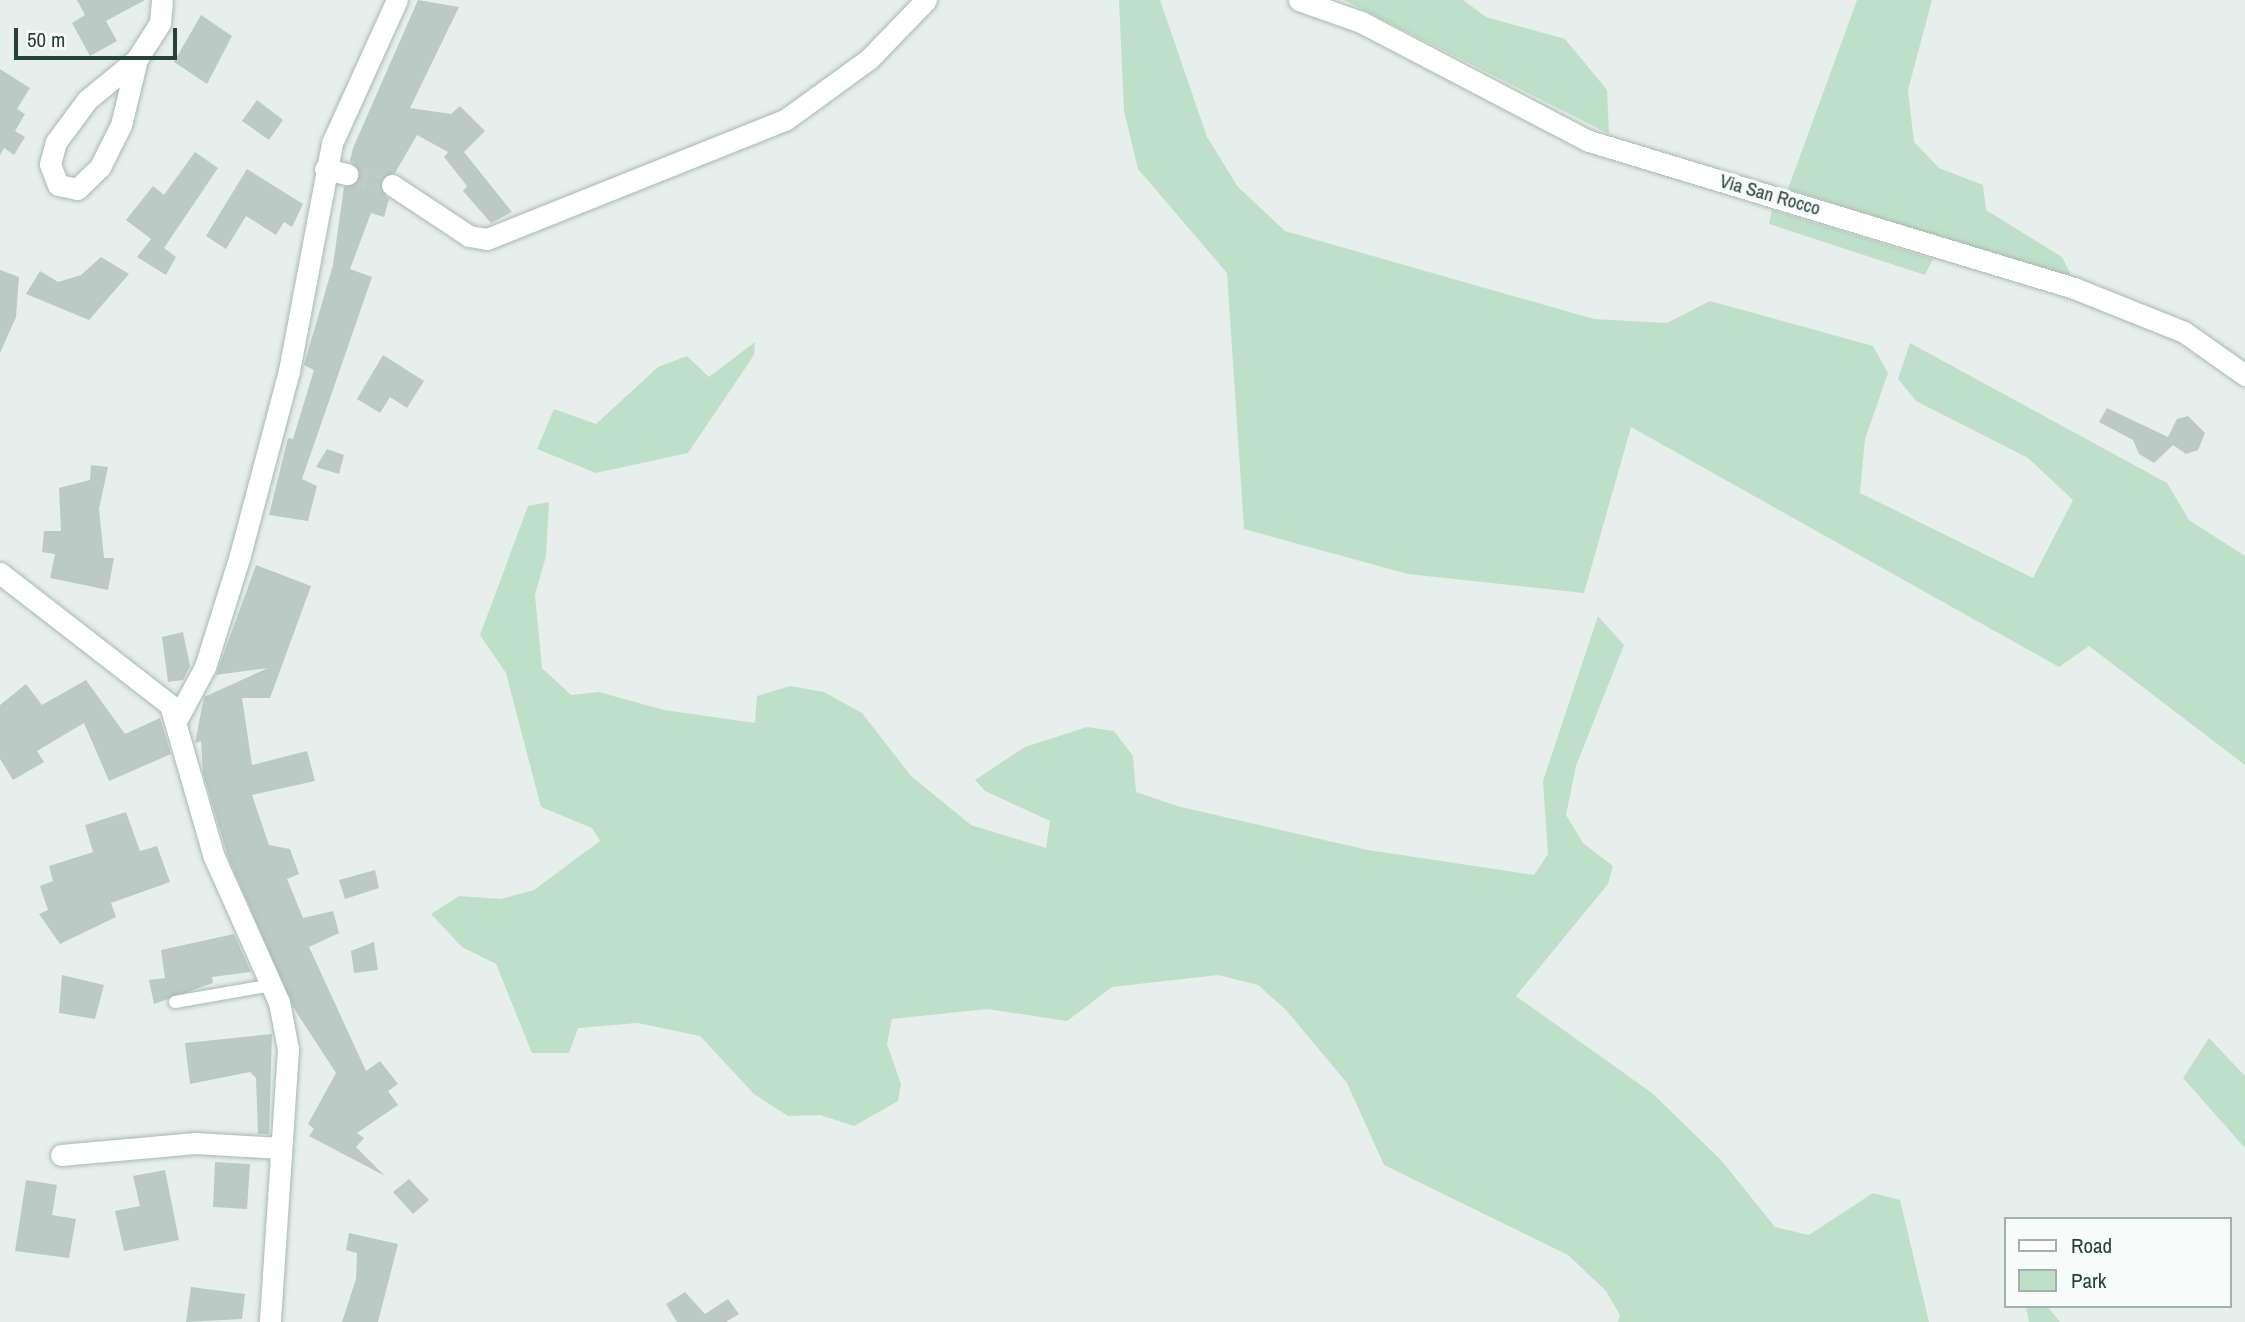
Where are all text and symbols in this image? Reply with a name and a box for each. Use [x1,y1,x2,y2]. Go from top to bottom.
scale bar [18,14,180,58]
text: 50 m [27,25,65,54]
street label: Via San Rocco [1717,170,1823,220]
legend [2004,1217,2231,1308]
text: Road [2071,1231,2112,1260]
text: Park [2071,1266,2106,1295]

